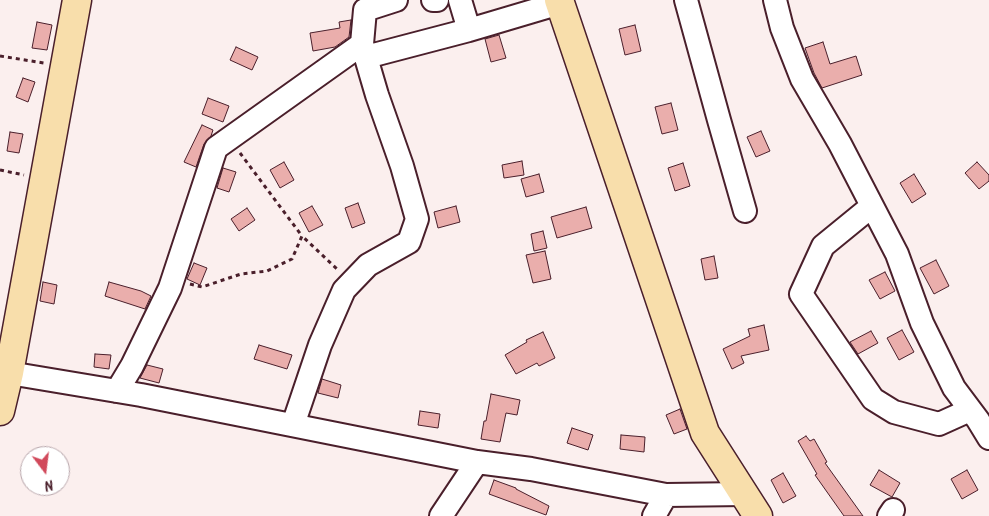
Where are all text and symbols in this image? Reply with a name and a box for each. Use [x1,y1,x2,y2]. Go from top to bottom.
north arrow [20,446,70,496]
text: N [42,473,56,496]

